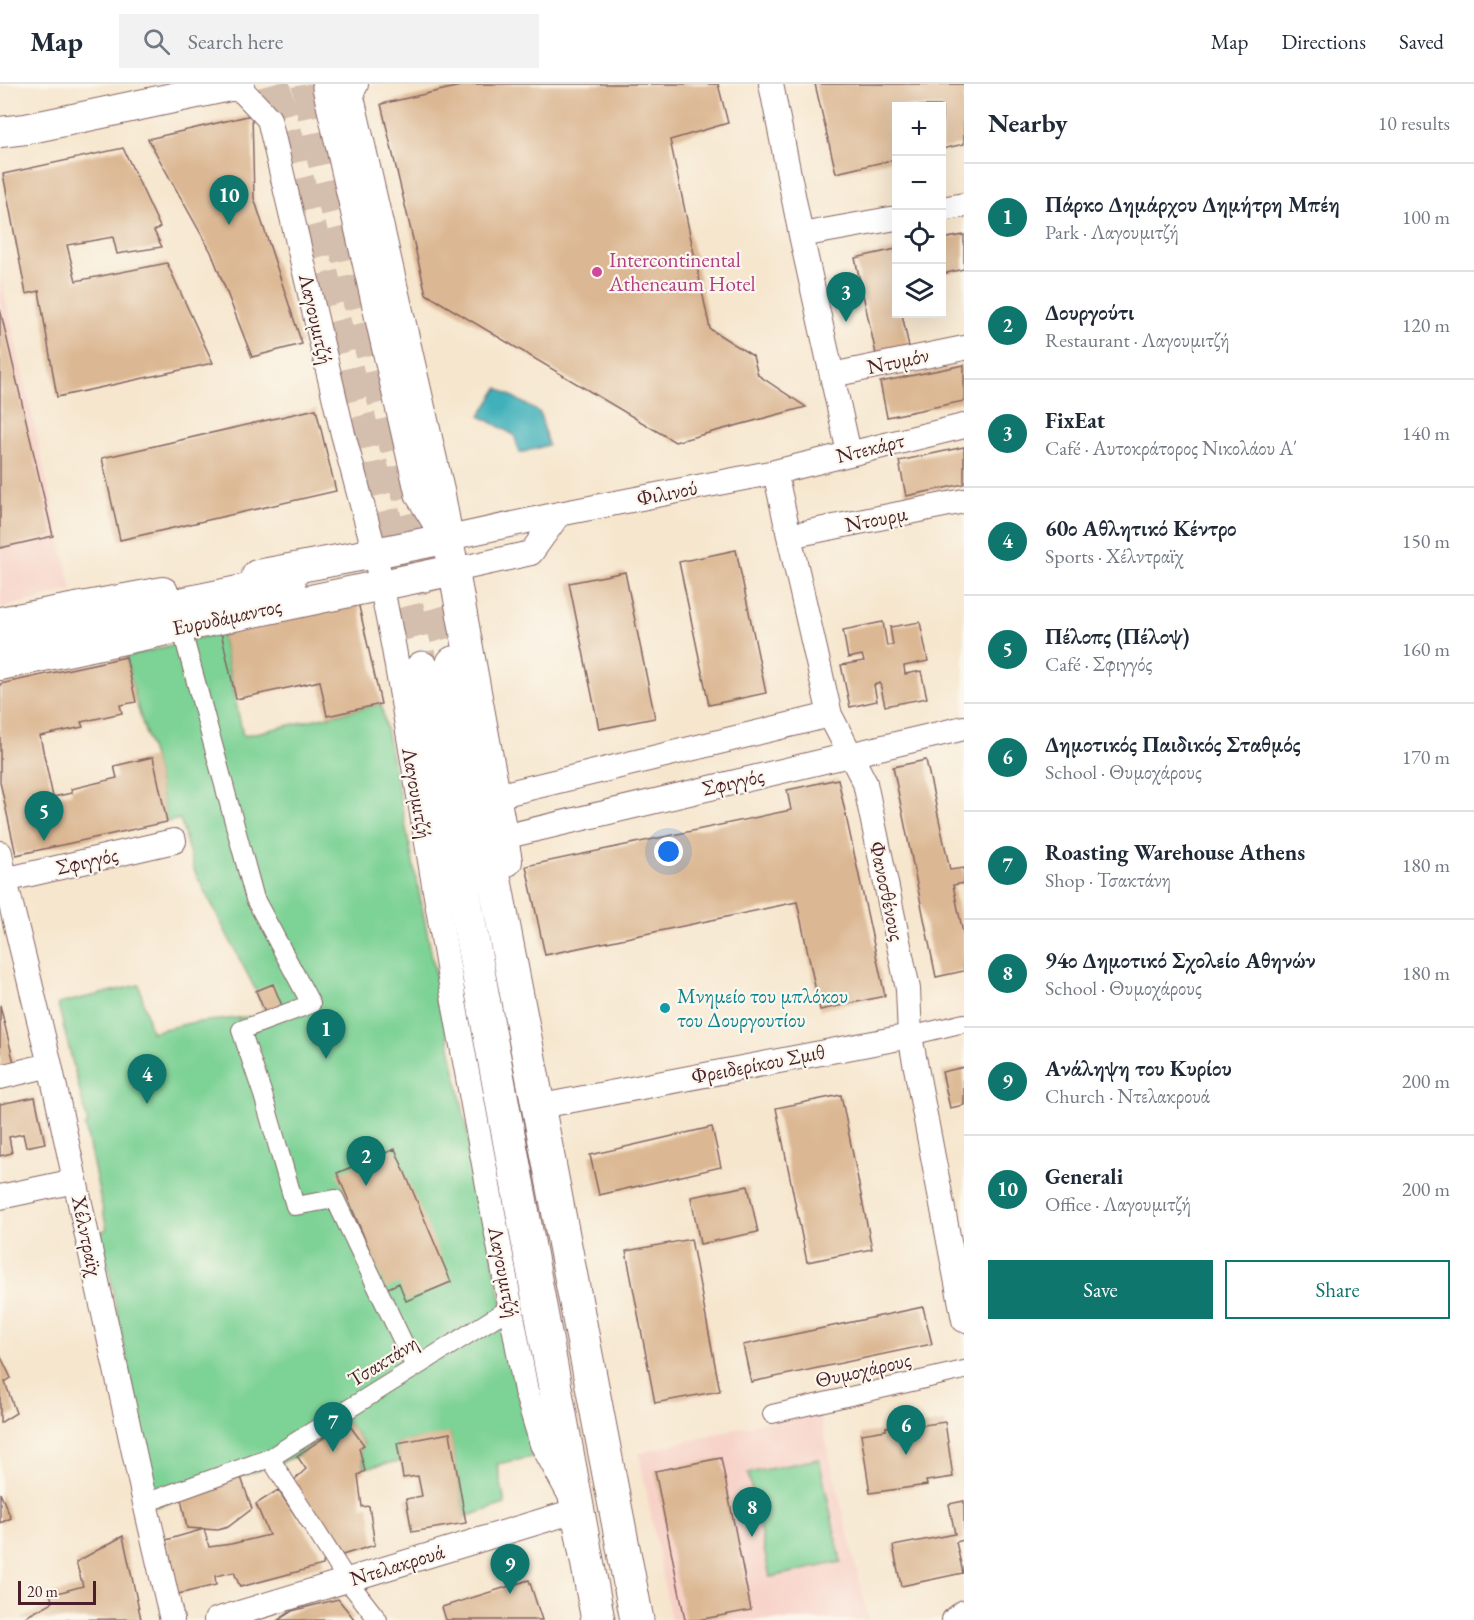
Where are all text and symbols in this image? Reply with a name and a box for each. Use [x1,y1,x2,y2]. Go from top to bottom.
search box [119,14,539,68]
text: Map [30,23,83,59]
icon: search [140,25,173,58]
text: Search here [188,27,283,56]
text: Map [1211,28,1248,55]
text: Directions [1281,28,1366,55]
text: Saved [1399,28,1444,55]
map controls [892,102,946,318]
button: + [892,102,946,156]
text: Nearby [988,106,1068,140]
text: 10 results [1378,110,1450,136]
button: − [892,156,946,210]
pin: 10 [210,176,248,225]
text: Πάρκο Δημάρχου Δημήτρη Μπέη [1045,190,1340,219]
text: 1 [1002,204,1013,230]
text: 100 m [1402,204,1450,230]
button: locate [892,210,946,264]
text: Park · Λαγουμιτζή [1045,219,1179,245]
place label: Intercontinental Atheneaum Hotel [608,246,756,297]
button: layers [892,264,946,318]
marker: Intercontinental Atheneaum Hotel [590,265,604,279]
street label: Λαγουμιτζή [293,270,340,367]
pin: 3 [826,272,866,322]
text: Δουργούτι [1045,298,1134,327]
text: 2 [1002,312,1013,338]
text: 120 m [1402,312,1450,338]
text: Restaurant · Λαγουμιτζή [1045,327,1229,353]
street label: Ντυμόν [864,341,931,380]
text: FixEat [1045,406,1105,435]
text: 3 [1002,420,1013,446]
text: 140 m [1402,420,1450,446]
street label: Ντεκάρτ [833,426,907,469]
text: Café · Αυτοκράτορος Νικολάου Α΄ [1045,435,1297,461]
street label: Φιλινού [634,473,700,512]
street label: Ντουρμ [842,499,910,538]
text: 60ο Αθλητικό Κέντρο [1045,514,1236,543]
text: 4 [1002,528,1013,554]
text: 150 m [1402,528,1450,554]
text: Sports · Χέλντραϊχ [1045,543,1184,569]
street label: Ευρυδάμαντος [170,592,284,641]
text: Πέλοπς (Πέλοψ) [1045,622,1189,651]
text: 5 [1002,636,1013,662]
text: 160 m [1402,636,1450,662]
text: Café · Σφιγγός [1045,651,1153,677]
text: Δημοτικός Παιδικός Σταθμός [1045,730,1301,759]
street label: Λαγουμιτζή [396,744,439,841]
text: 6 [1002,744,1013,770]
text: 170 m [1402,744,1450,770]
text: School · Θυμοχάρους [1045,759,1202,785]
street label: Σφιγγός [699,761,766,802]
pin: 5 [24,792,63,841]
your location [654,837,683,866]
text: Roasting Warehouse Athens [1045,838,1305,867]
street label: Φανοσθένους [864,839,911,943]
street label: Σφιγγός [53,840,120,881]
text: 7 [1002,852,1013,878]
text: 180 m [1402,852,1450,878]
text: Shop · Τσακτάνη [1045,867,1171,893]
text: 94ο Δημοτικό Σχολείο Αθηνών [1045,946,1315,975]
text: 8 [1002,960,1013,986]
text: 180 m [1402,960,1450,986]
text: School · Θυμοχάρους [1045,975,1202,1001]
place label: Μνημείο του μπλόκου του Δουργουτίου [677,982,848,1033]
marker: Μνημείο του μπλόκου του Δουργουτίου [658,1001,672,1015]
pin: 1 [306,1010,346,1059]
street label: Φρειδερίκου Σμιθ [689,1037,827,1090]
pin: 4 [128,1054,166,1104]
text: Ανάληψη του Κυρίου [1045,1054,1232,1083]
text: 9 [1002,1068,1013,1094]
text: 200 m [1402,1068,1450,1094]
text: Church · Ντελακρουά [1045,1083,1210,1109]
pin: 2 [346,1136,386,1186]
text: Generali [1045,1162,1123,1191]
text: 10 [997,1176,1018,1202]
text: 200 m [1402,1176,1450,1202]
text: Office · Λαγουμιτζή [1045,1191,1191,1217]
street label: Χέλντραϊχ [66,1192,109,1279]
street label: Λαγουμιτζή [482,1223,527,1320]
button: Save [988,1260,1213,1319]
button: Share [1225,1260,1450,1319]
street label: Τσακτάνη [343,1329,423,1393]
street label: Θυμοχάρους [812,1345,913,1394]
pin: 7 [314,1402,352,1452]
pin: 6 [886,1406,926,1455]
pin: 8 [732,1488,771,1537]
street label: Ντελακρουά [346,1537,448,1592]
pin: 9 [490,1544,530,1594]
scale bar [18,1578,96,1606]
text: 20 m [27,1581,58,1602]

